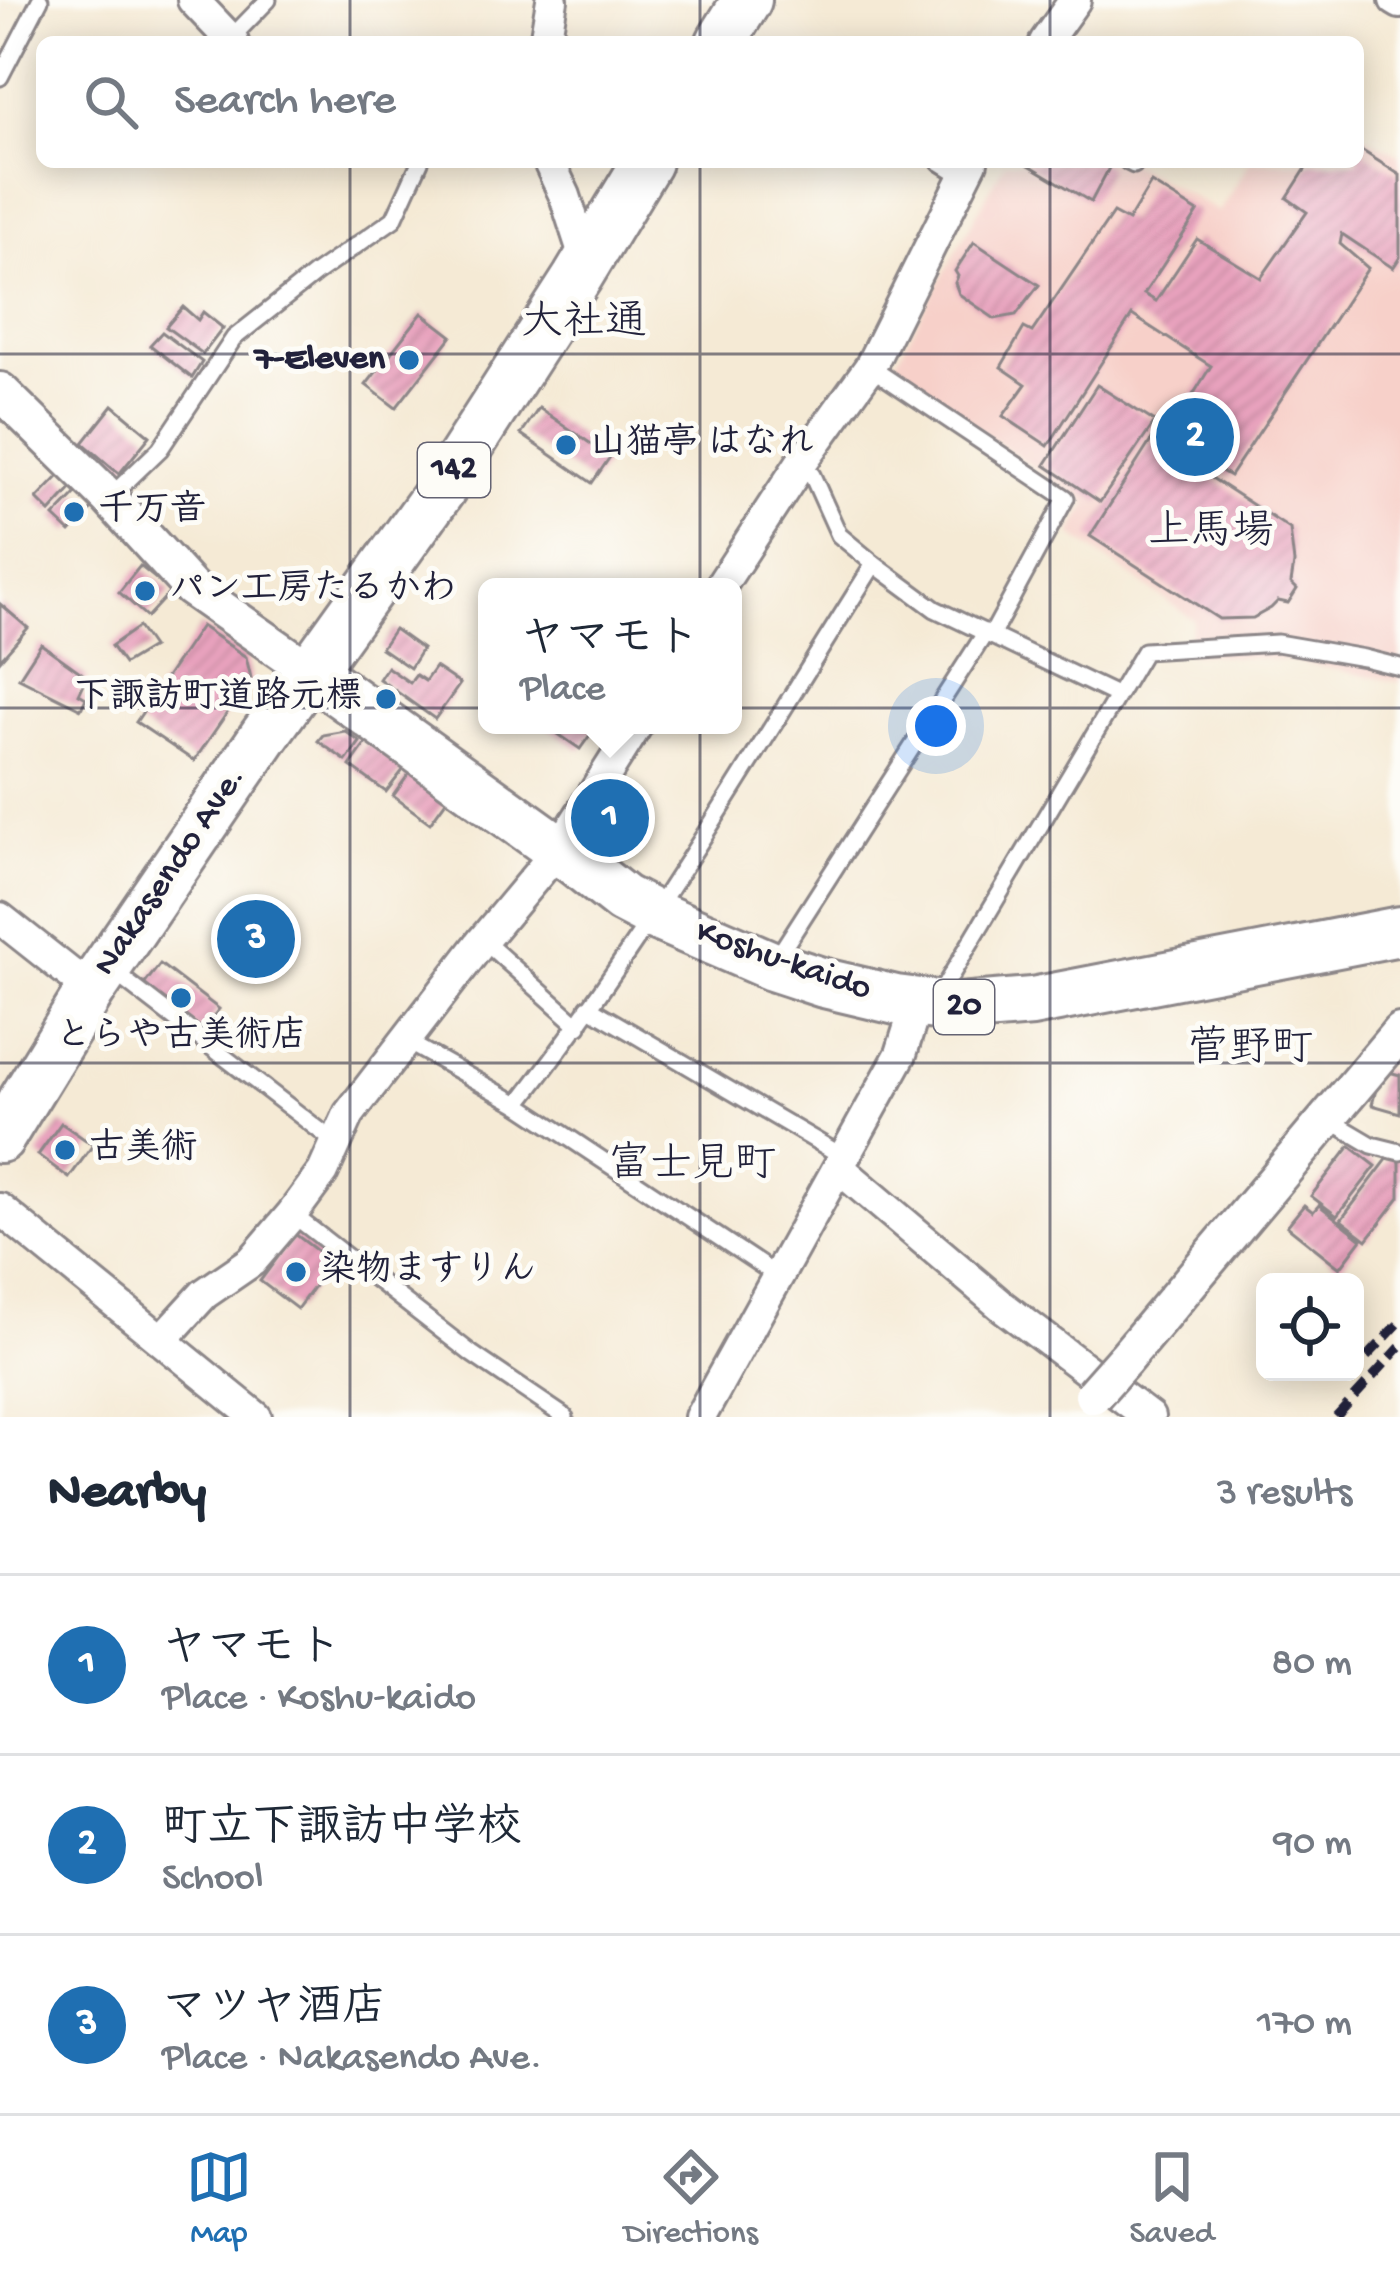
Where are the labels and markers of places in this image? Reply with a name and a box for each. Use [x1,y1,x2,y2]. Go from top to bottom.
place label: 7-Eleven [252,339,386,382]
marker: 7-Eleven [396,347,422,373]
pin: 2 [1156,392,1234,482]
place label: 山猫亭 はなれ [590,422,815,467]
marker: 山猫亭 はなれ [553,432,579,458]
place label: 千万音 [98,489,206,534]
marker: 千万音 [61,499,87,525]
place label: パン工房たるかわ [169,570,457,613]
marker: パン工房たるかわ [132,578,158,604]
place label: 下諏訪町道路元標 [74,676,362,721]
marker: 下諏訪町道路元標 [373,686,399,712]
pin: 1 [571,773,649,863]
pin: 3 [217,894,295,984]
marker: とらや古美術店 [168,985,194,1011]
place label: とらや古美術店 [55,1015,307,1060]
place label: 古美術 [89,1127,197,1172]
marker: 古美術 [52,1137,78,1163]
place label: 染物ますりん [320,1249,536,1294]
marker: 染物ますりん [283,1259,309,1285]

